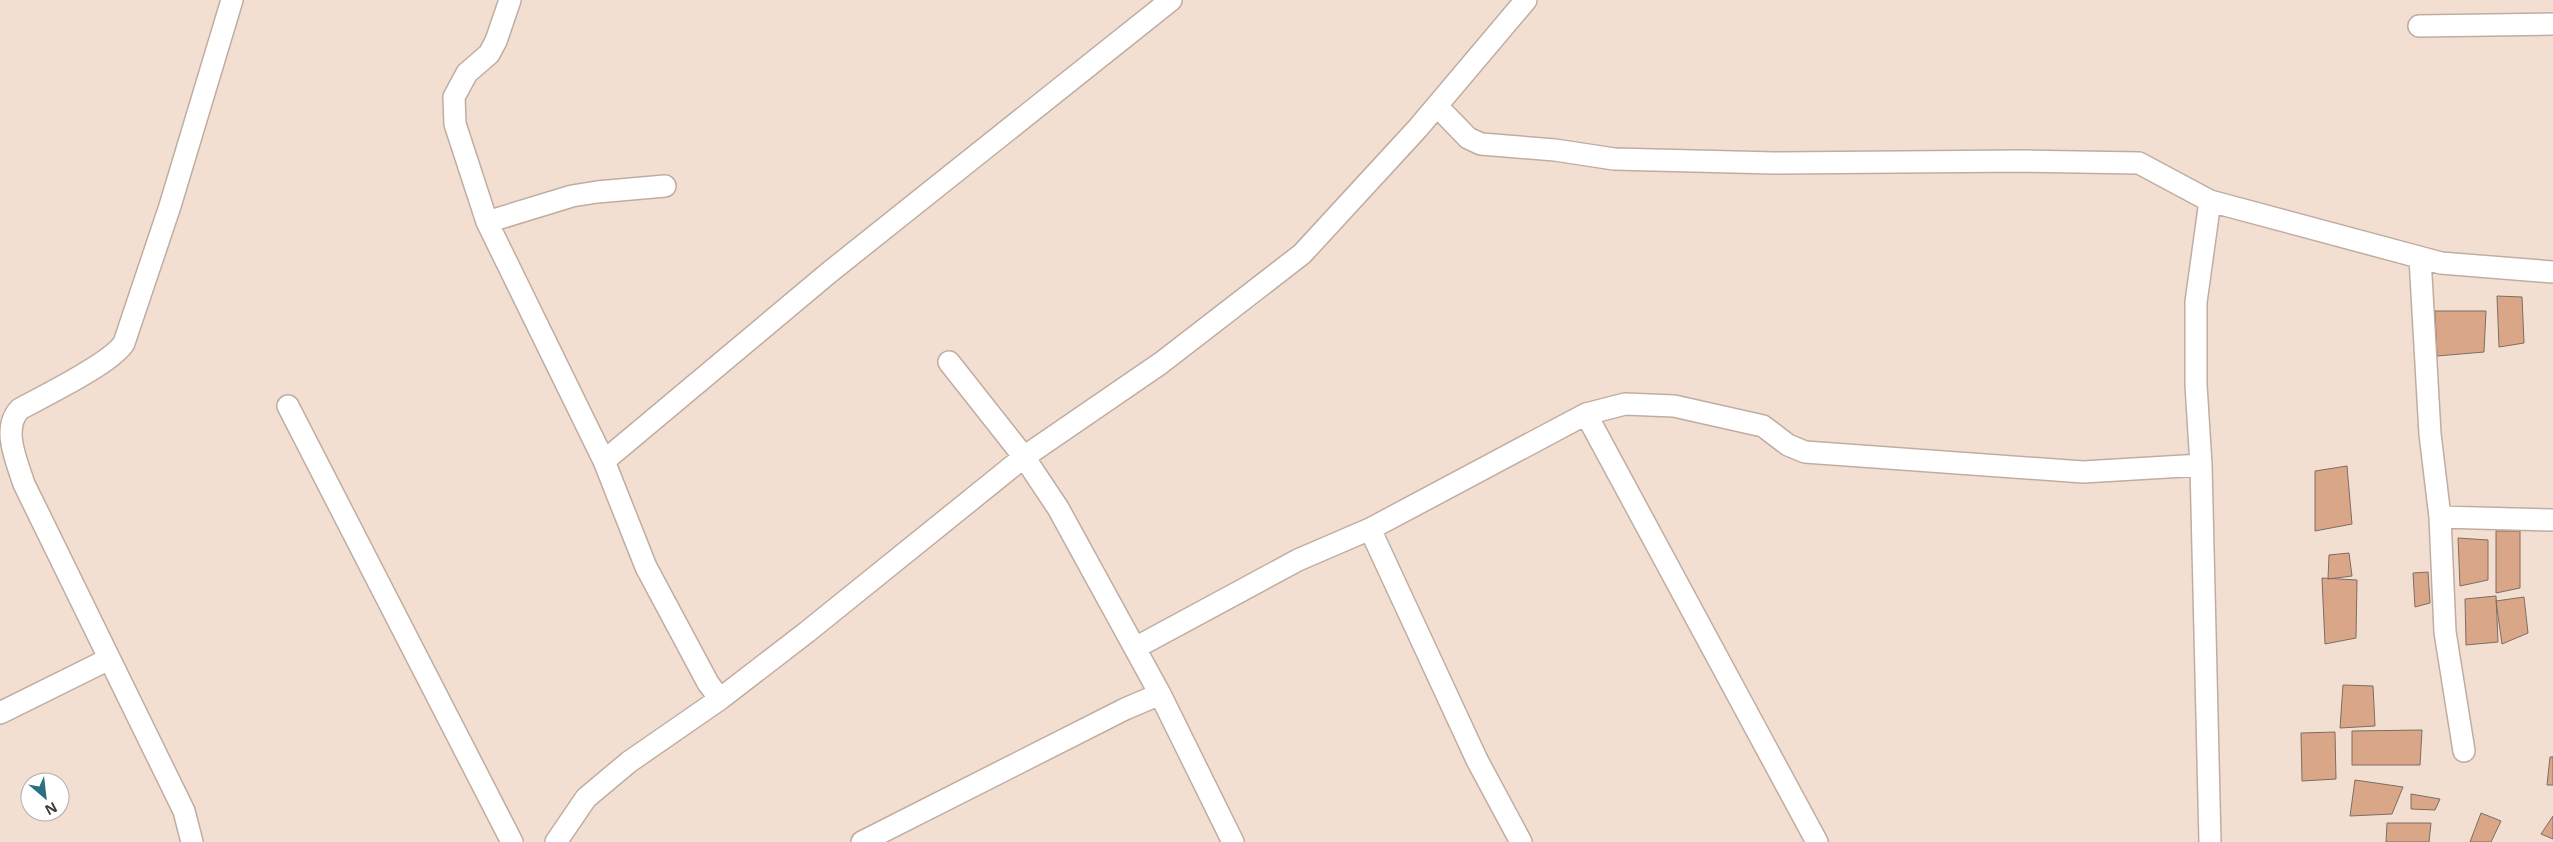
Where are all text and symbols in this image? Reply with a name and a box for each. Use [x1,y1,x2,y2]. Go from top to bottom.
north arrow [20,772,70,822]
text: N [42,798,61,820]

